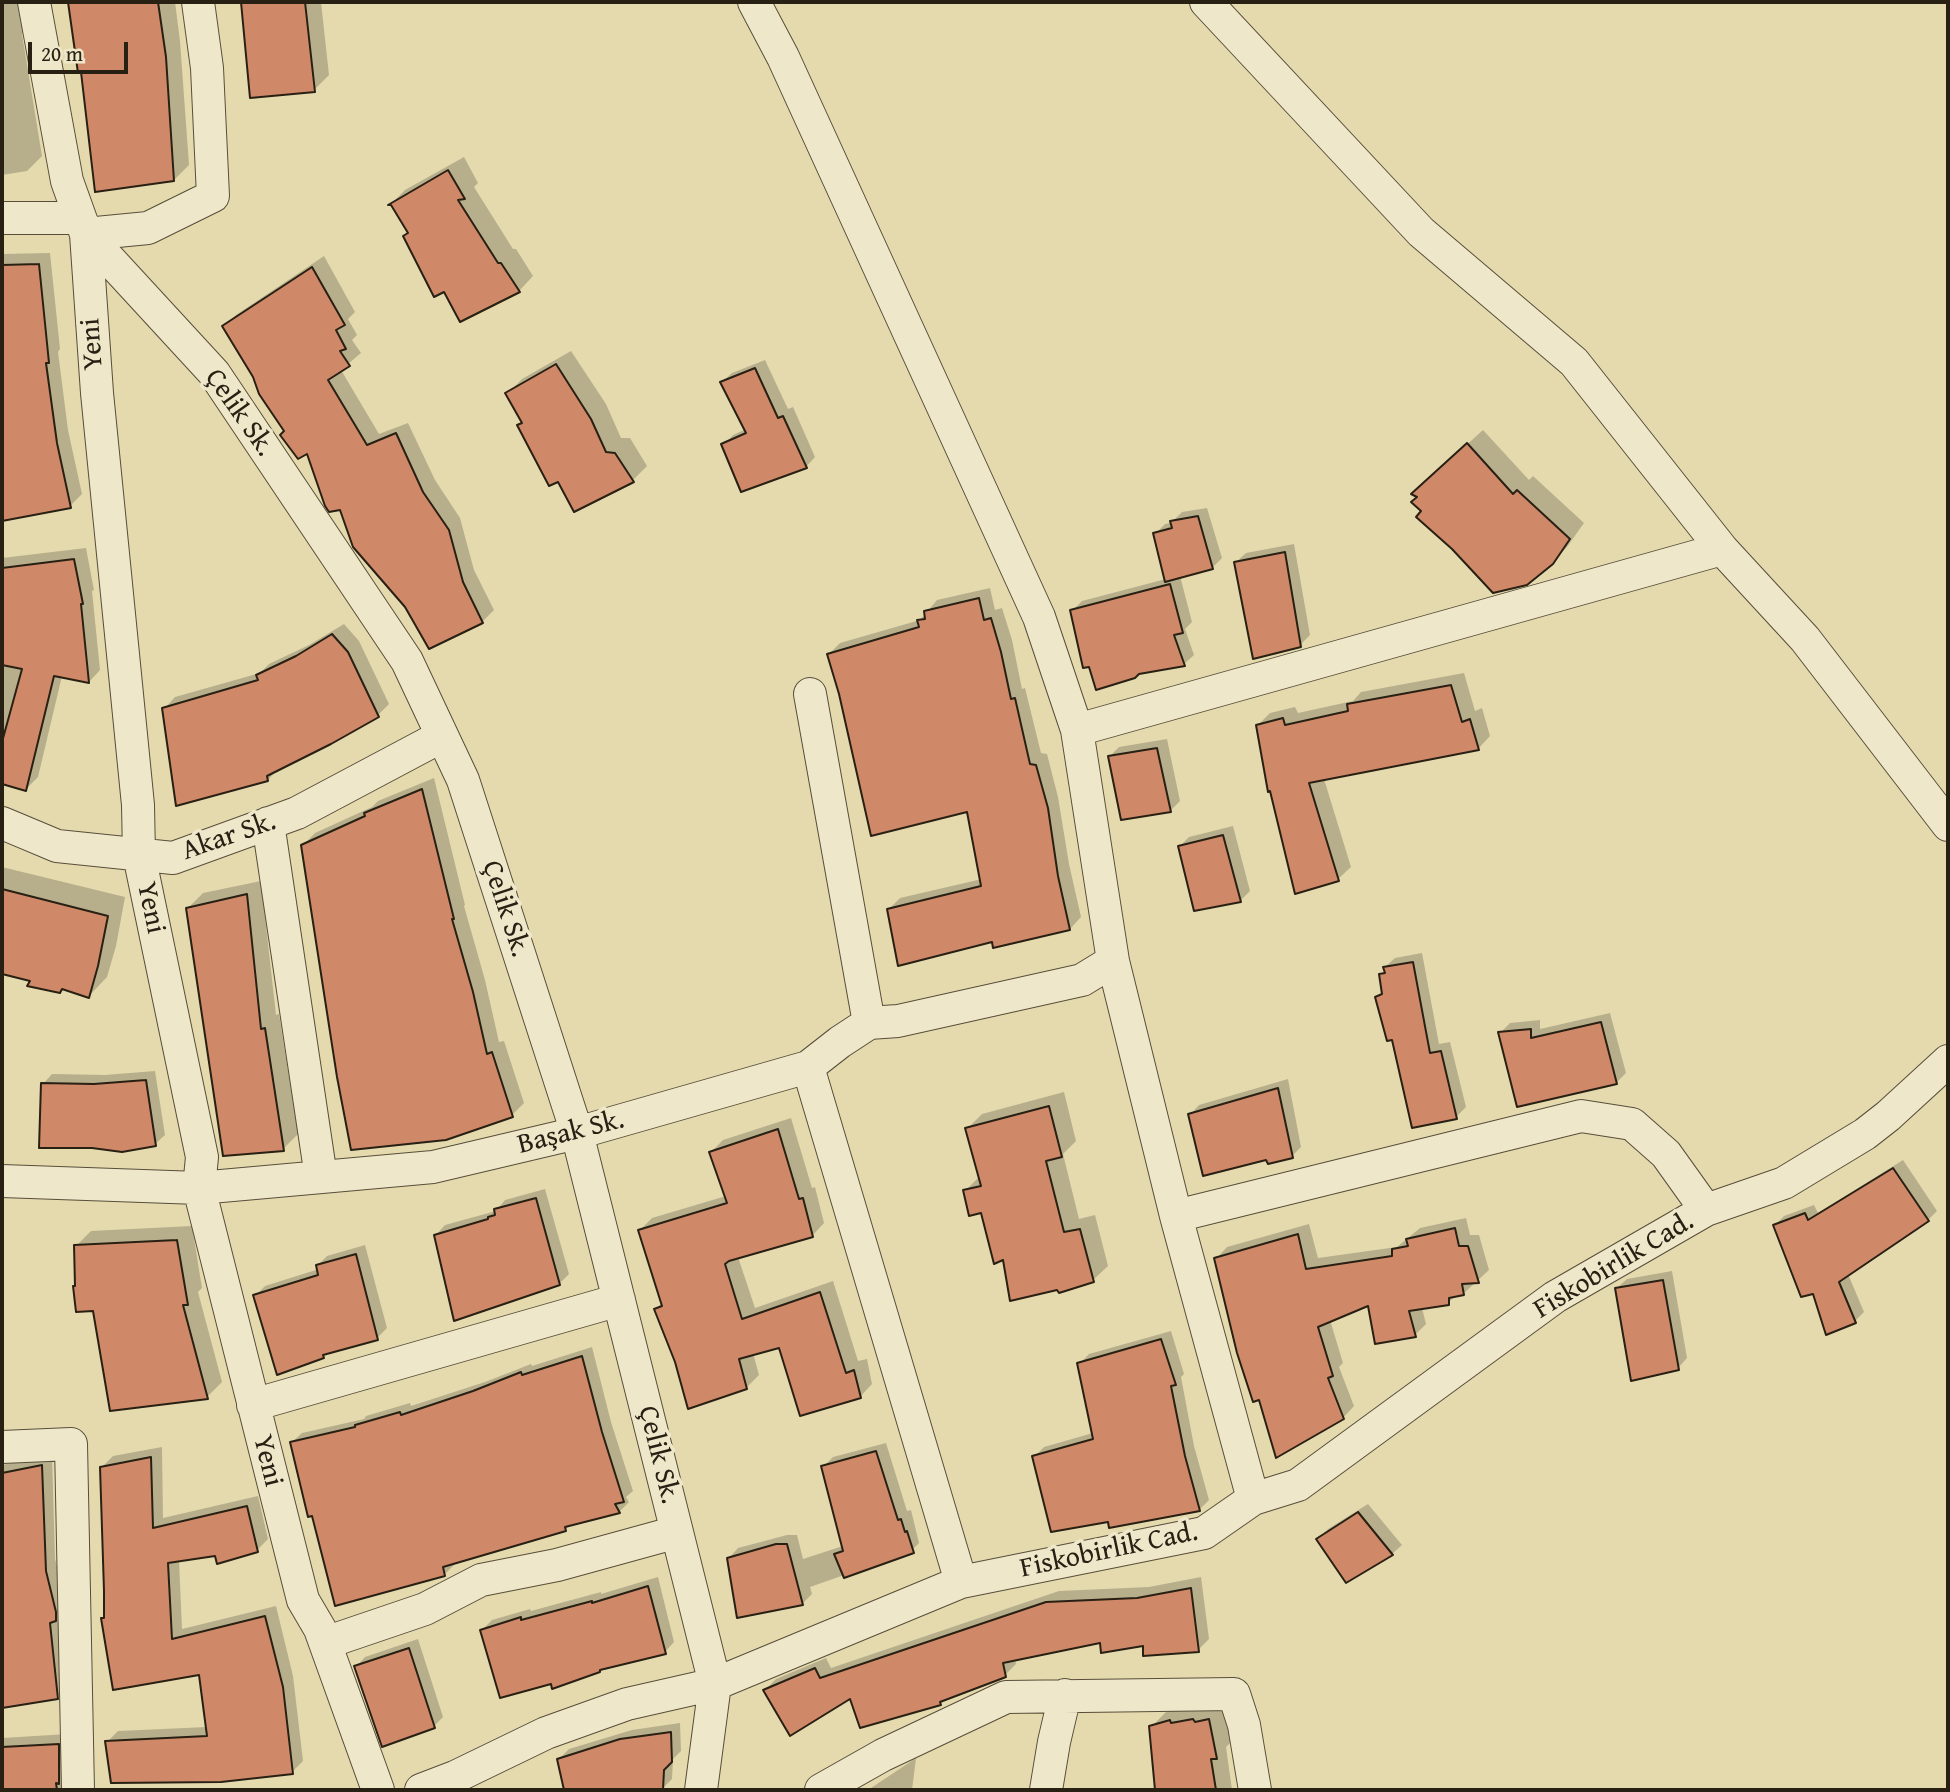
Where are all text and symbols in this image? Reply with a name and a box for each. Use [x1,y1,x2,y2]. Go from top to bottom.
scale bar [32,28,131,72]
text: 20 m [41,38,83,69]
street label: Yeni [74,317,112,371]
street label: Çelik Sk. [197,363,281,463]
street label: Akar Sk. [178,805,280,869]
street label: Çelik Sk. [474,857,536,961]
street label: Yeni [128,879,172,937]
street label: Başak Sk. [514,1104,628,1162]
street label: Fiskobirlik Cad. [1528,1205,1700,1327]
street label: Çelik Sk. [630,1403,686,1507]
street label: Yeni [244,1432,290,1490]
street label: Fiskobirlik Cad. [1017,1516,1201,1586]

